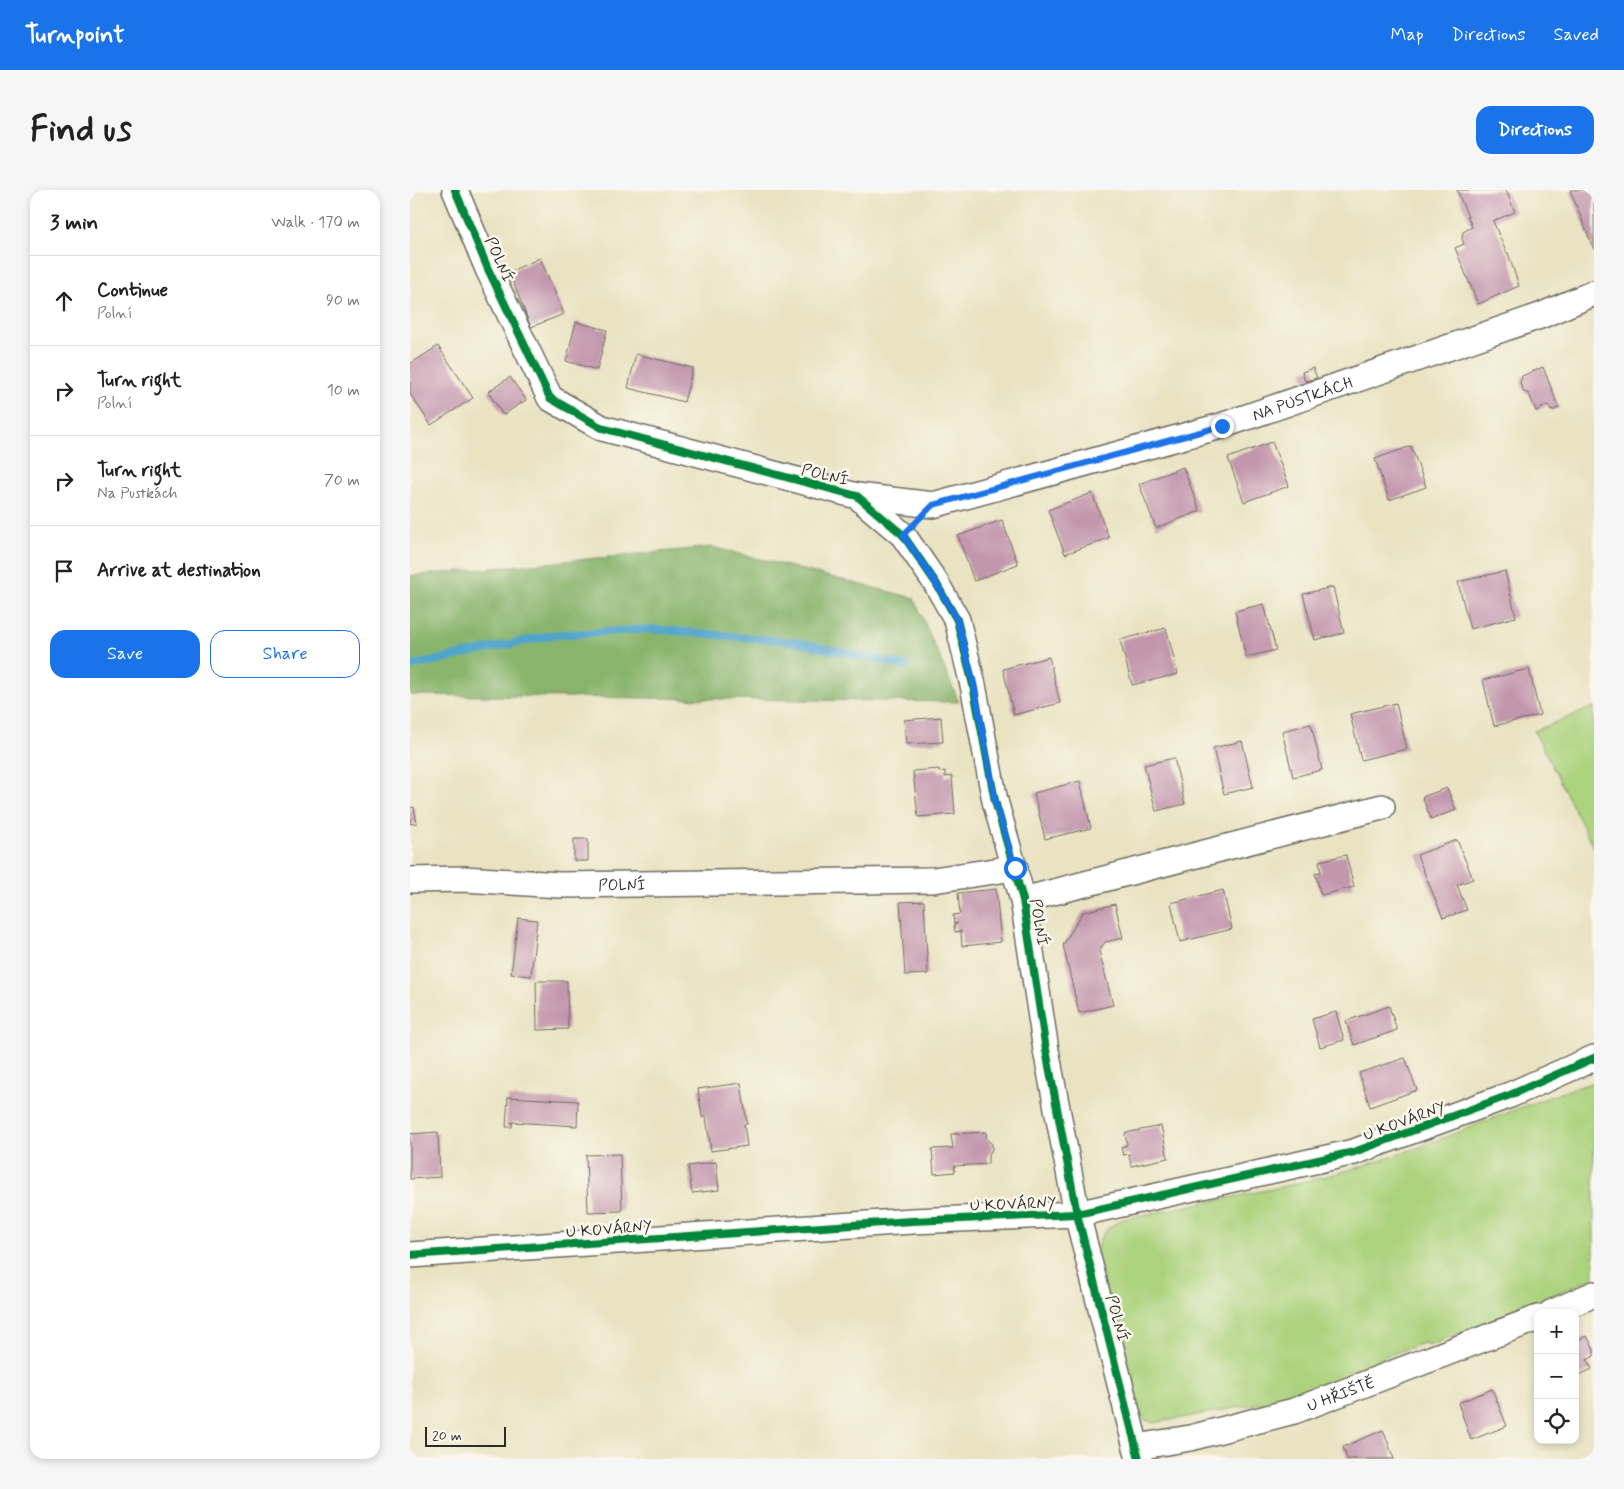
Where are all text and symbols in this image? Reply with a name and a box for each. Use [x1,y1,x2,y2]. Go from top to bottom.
text: Turnpoint [25,20,125,51]
text: Map [1391,23,1424,47]
text: Directions [1452,23,1526,47]
text: Saved [1554,23,1599,47]
button: Directions [1476,106,1594,154]
text: Find us [30,107,132,153]
text: 3 min [50,209,98,237]
text: Walk · 170 m [271,212,360,233]
street label: POLNÍ [479,234,518,286]
text: Continue [97,278,168,303]
icon: ahead [50,287,78,315]
text: 90 m [326,290,360,311]
text: Polní [97,303,132,324]
text: Turn right [97,368,181,393]
street label: NA PUSTKÁCH [1250,372,1355,426]
icon: right [50,377,78,405]
text: 10 m [327,380,360,401]
text: Polní [97,393,132,414]
route end [1211,415,1234,438]
text: Turn right [97,458,181,483]
street label: POLNÍ [799,460,850,491]
icon: right [50,467,78,495]
text: 70 m [324,470,360,491]
text: Na Pustkách [97,483,177,504]
icon: arrive [50,557,78,585]
text: Arrive at destination [97,558,261,583]
button: Save [50,630,200,678]
button: Share [210,630,360,678]
route start [1004,857,1027,880]
street label: POLNÍ [598,875,646,896]
street label: POLNÍ [1024,897,1053,947]
street label: U KOVÁRNY [1360,1097,1449,1146]
street label: U KOVÁRNY [970,1192,1057,1217]
street label: U KOVÁRNY [565,1216,653,1243]
street label: POLNÍ [1100,1293,1133,1344]
map controls [1534,1309,1579,1444]
button: + [1534,1309,1579,1354]
button: − [1534,1354,1579,1399]
street label: U HŘIŠTĚ [1304,1372,1378,1417]
button: locate [1534,1399,1579,1444]
scale bar [425,1424,506,1447]
text: 20 m [432,1427,462,1445]

